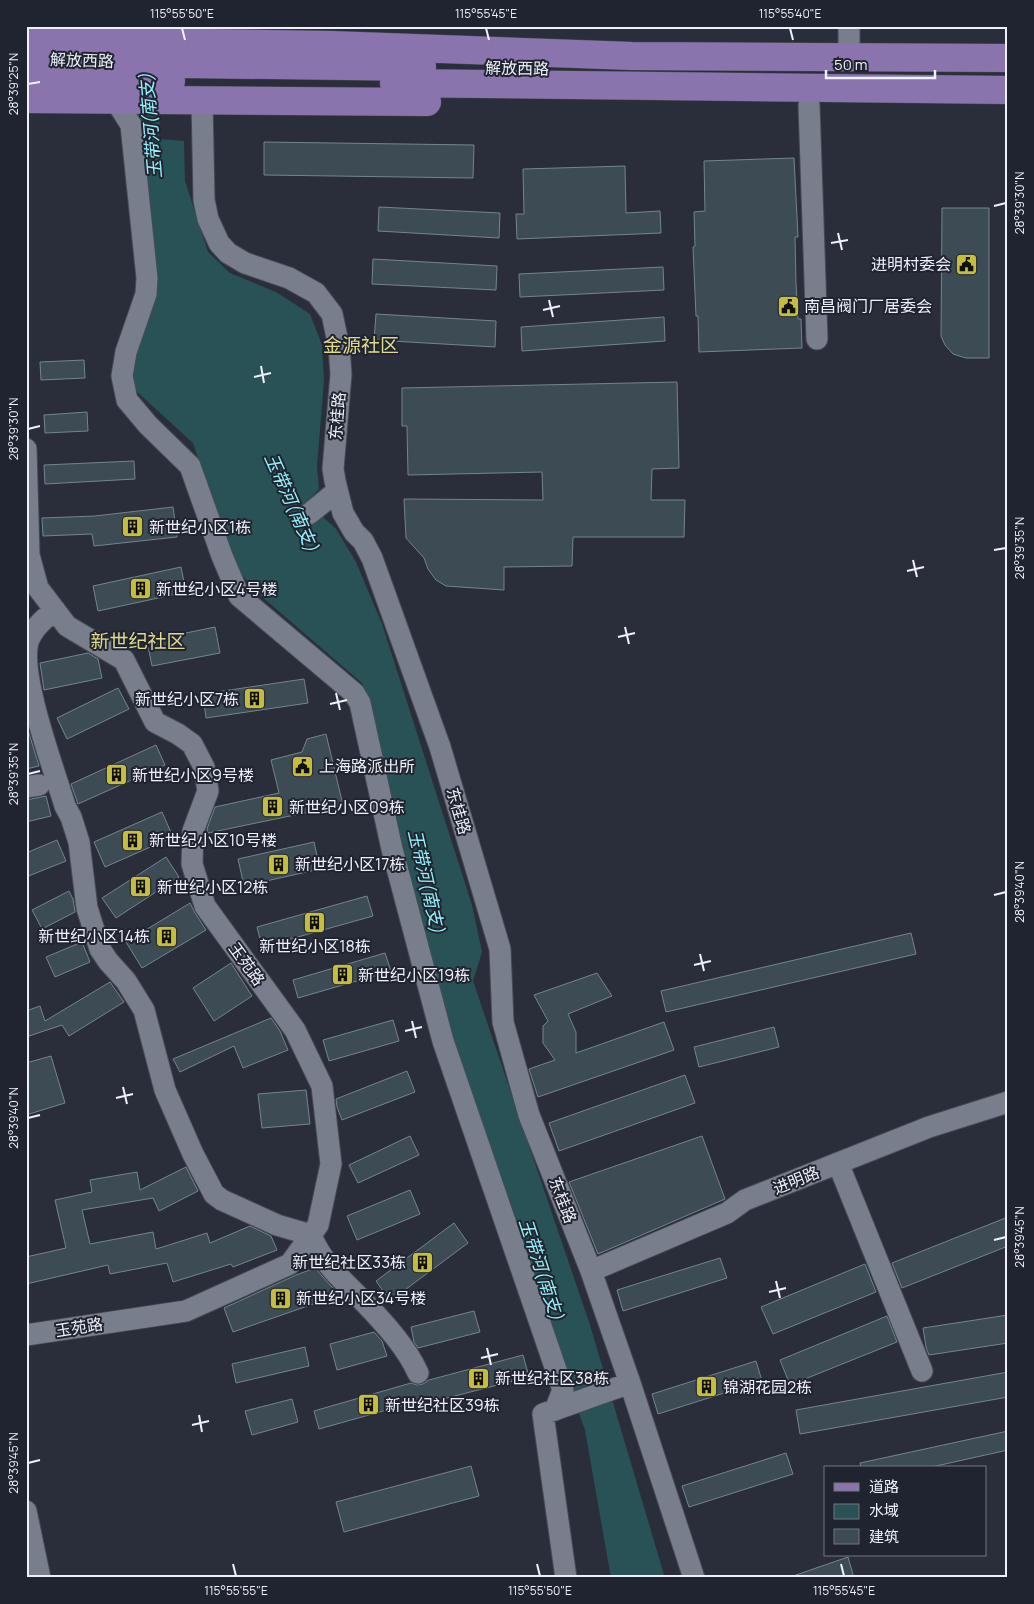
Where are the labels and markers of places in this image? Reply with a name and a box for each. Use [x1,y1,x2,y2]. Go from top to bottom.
public building icon: 进明村委会 [955,252,979,276]
place label: 进明村委会 [871,253,951,275]
public building icon: 南昌阀门厂居委会 [776,294,800,318]
place label: 南昌阀门厂居委会 [804,295,932,317]
building icon: 新世纪小区1栋 [121,515,145,539]
place label: 新世纪小区1栋 [149,516,251,538]
building icon: 新世纪小区4号楼 [128,577,152,601]
place label: 新世纪小区4号楼 [156,578,277,600]
building icon: 新世纪小区7栋 [243,687,267,711]
place label: 新世纪小区7栋 [135,688,239,710]
public building icon: 上海路派出所 [291,754,315,778]
place label: 上海路派出所 [319,755,415,777]
building icon: 新世纪小区9号楼 [104,763,128,787]
place label: 新世纪小区9号楼 [132,764,254,786]
building icon: 新世纪小区09栋 [261,795,285,819]
place label: 新世纪小区09栋 [289,796,405,818]
building icon: 新世纪小区10号楼 [121,828,145,852]
place label: 新世纪小区10号楼 [149,829,277,851]
building icon: 新世纪小区17栋 [267,852,291,876]
place label: 新世纪小区17栋 [295,853,405,875]
building icon: 新世纪小区12栋 [129,875,153,899]
place label: 新世纪小区12栋 [157,876,268,898]
building icon: 新世纪小区18栋 [303,910,327,934]
building icon: 新世纪小区14栋 [154,924,178,948]
place label: 新世纪小区14栋 [38,925,150,947]
place label: 新世纪小区18栋 [259,935,371,957]
building icon: 新世纪小区19栋 [330,963,354,987]
place label: 新世纪小区19栋 [358,964,470,986]
building icon: 新世纪社区33栋 [410,1250,434,1274]
place label: 新世纪社区33栋 [292,1251,406,1273]
building icon: 新世纪小区34号楼 [268,1286,292,1310]
place label: 新世纪小区34号楼 [296,1287,426,1309]
building icon: 新世纪社区38栋 [467,1366,491,1390]
place label: 新世纪社区38栋 [495,1367,609,1389]
building icon: 锦湖花园2栋 [695,1375,719,1399]
place label: 锦湖花园2栋 [723,1376,812,1398]
building icon: 新世纪社区39栋 [357,1393,381,1417]
place label: 新世纪社区39栋 [385,1394,500,1416]

